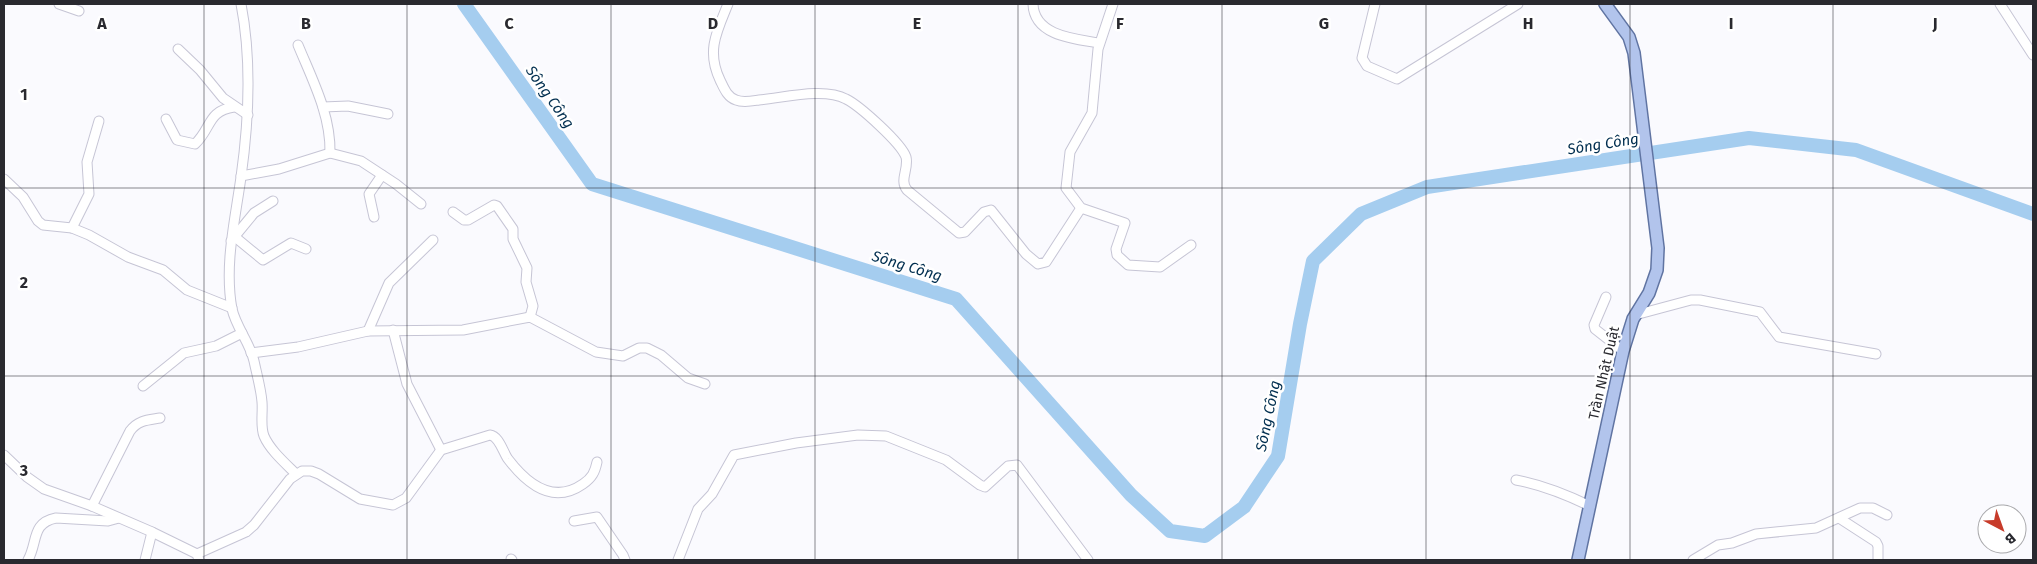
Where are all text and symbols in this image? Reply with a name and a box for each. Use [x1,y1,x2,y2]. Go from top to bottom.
text: A [96,14,107,33]
text: B [301,14,311,33]
text: C [504,14,514,33]
text: D [708,14,718,33]
text: E [913,14,921,33]
text: F [1116,14,1124,33]
text: G [1319,14,1329,33]
text: H [1523,14,1533,33]
text: I [1729,14,1733,33]
text: J [1931,14,1938,33]
water label: Sông Công [521,61,578,132]
text: 1 [20,85,28,104]
water label: Sông Công [1565,129,1640,159]
water label: Sông Công [869,247,944,285]
text: 2 [20,273,28,292]
street label: Trần Nhật Duật [1584,324,1623,421]
water label: Sông Công [1251,379,1284,454]
text: 3 [19,461,28,480]
north arrow [1977,504,2027,554]
text: B [2001,529,2019,548]

